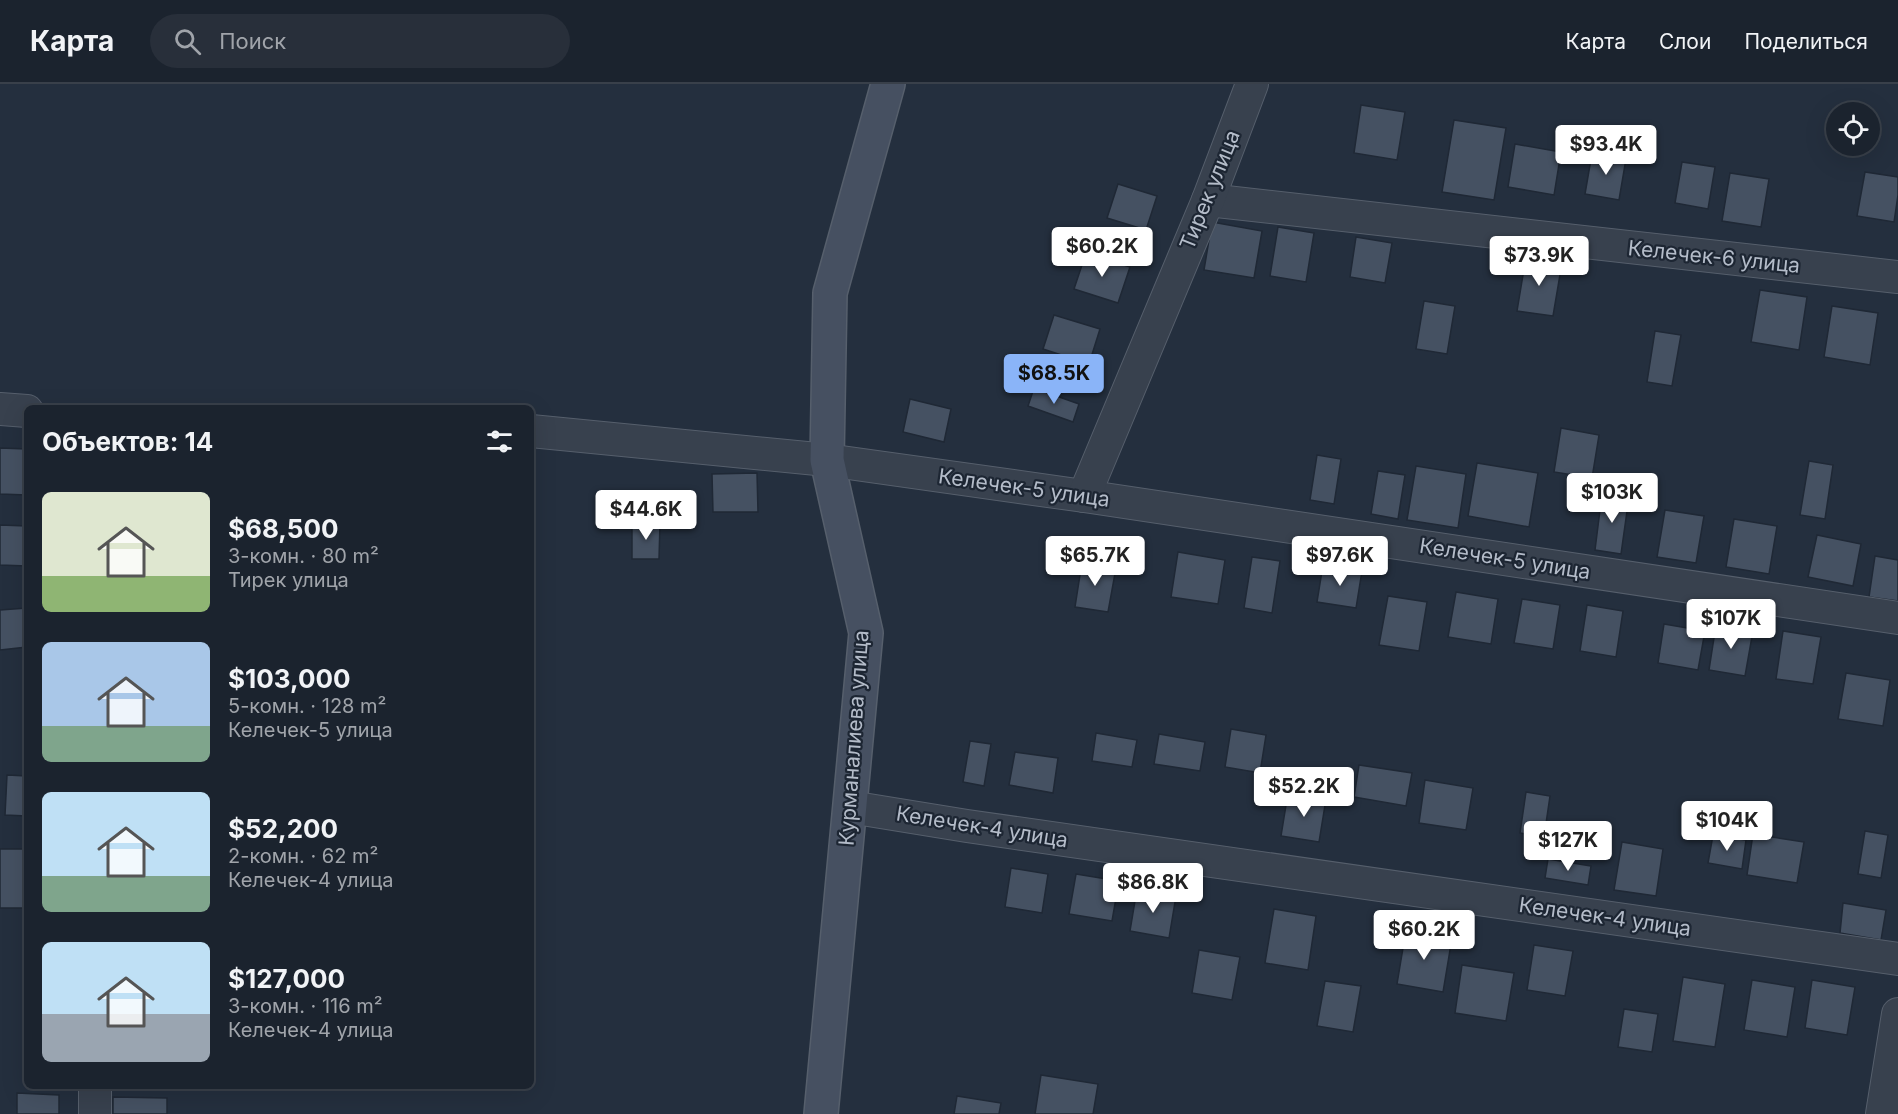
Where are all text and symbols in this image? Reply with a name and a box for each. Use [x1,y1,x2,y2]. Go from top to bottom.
search box [150,14,570,68]
text: Карта [30,24,114,58]
icon: search [171,25,204,58]
text: Поиск [219,28,286,54]
text: Карта [1566,29,1626,54]
text: Слои [1659,29,1711,54]
text: Поделиться [1744,29,1868,54]
map controls [1826,102,1880,156]
button: locate [1826,102,1880,156]
pin: $93.4K [1557,125,1655,176]
street label: Тирек улица [1174,126,1245,253]
text: $93.4K [1569,132,1643,156]
pin: $60.2K [1053,227,1151,278]
text: $60.2K [1066,234,1138,258]
street label: Келечек-6 улица [1627,235,1801,278]
pin: $73.9K [1490,236,1588,287]
text: $73.9K [1504,243,1574,267]
pin: $68.5K [1005,354,1103,405]
text: $68.5K [1018,361,1090,385]
icon: filters [483,425,516,458]
text: Объектов: 14 [42,426,213,457]
street label: Келечек-5 улица [937,463,1111,512]
pin: $103K [1570,473,1654,524]
text: $103K [1581,480,1643,504]
pin: $44.6K [597,490,695,541]
text: $44.6K [610,497,682,521]
text: $68,500 [228,513,339,544]
icon: home [90,516,162,588]
street label: Келечек-5 улица [1418,533,1592,584]
pin: $65.7K [1046,536,1144,587]
pin: $97.6K [1291,536,1389,587]
text: $65.7K [1060,543,1130,567]
text: $97.6K [1306,543,1374,567]
text: 3-комн. · 80 m² [228,544,379,568]
text: Тирек улица [228,568,349,592]
pin: $107K [1689,599,1773,650]
text: $107K [1701,606,1761,630]
street label: Курманалиева улица [833,629,874,847]
text: $103,000 [228,663,351,694]
icon: home [90,666,162,738]
text: 5-комн. · 128 m² [228,694,386,718]
text: Келечек-5 улица [228,718,393,742]
pin: $52.2K [1255,767,1353,818]
text: $52.2K [1268,774,1340,798]
street label: Келечек-4 улица [894,801,1070,852]
pin: $104K [1685,801,1769,852]
text: $104K [1695,808,1759,832]
text: $52,200 [228,813,338,844]
icon: home [90,816,162,888]
pin: $127K [1526,821,1610,872]
text: $127K [1538,828,1598,852]
text: 2-комн. · 62 m² [228,844,378,868]
pin: $86.8K [1104,863,1202,914]
text: Келечек-4 улица [228,868,393,892]
text: $86.8K [1117,870,1189,894]
street label: Келечек-4 улица [1517,892,1693,941]
pin: $60.2K [1375,910,1473,961]
text: $60.2K [1388,917,1460,941]
text: $127,000 [228,963,345,994]
icon: home [90,966,162,1038]
text: 3-комн. · 116 m² [228,994,383,1018]
text: Келечек-4 улица [228,1018,393,1042]

